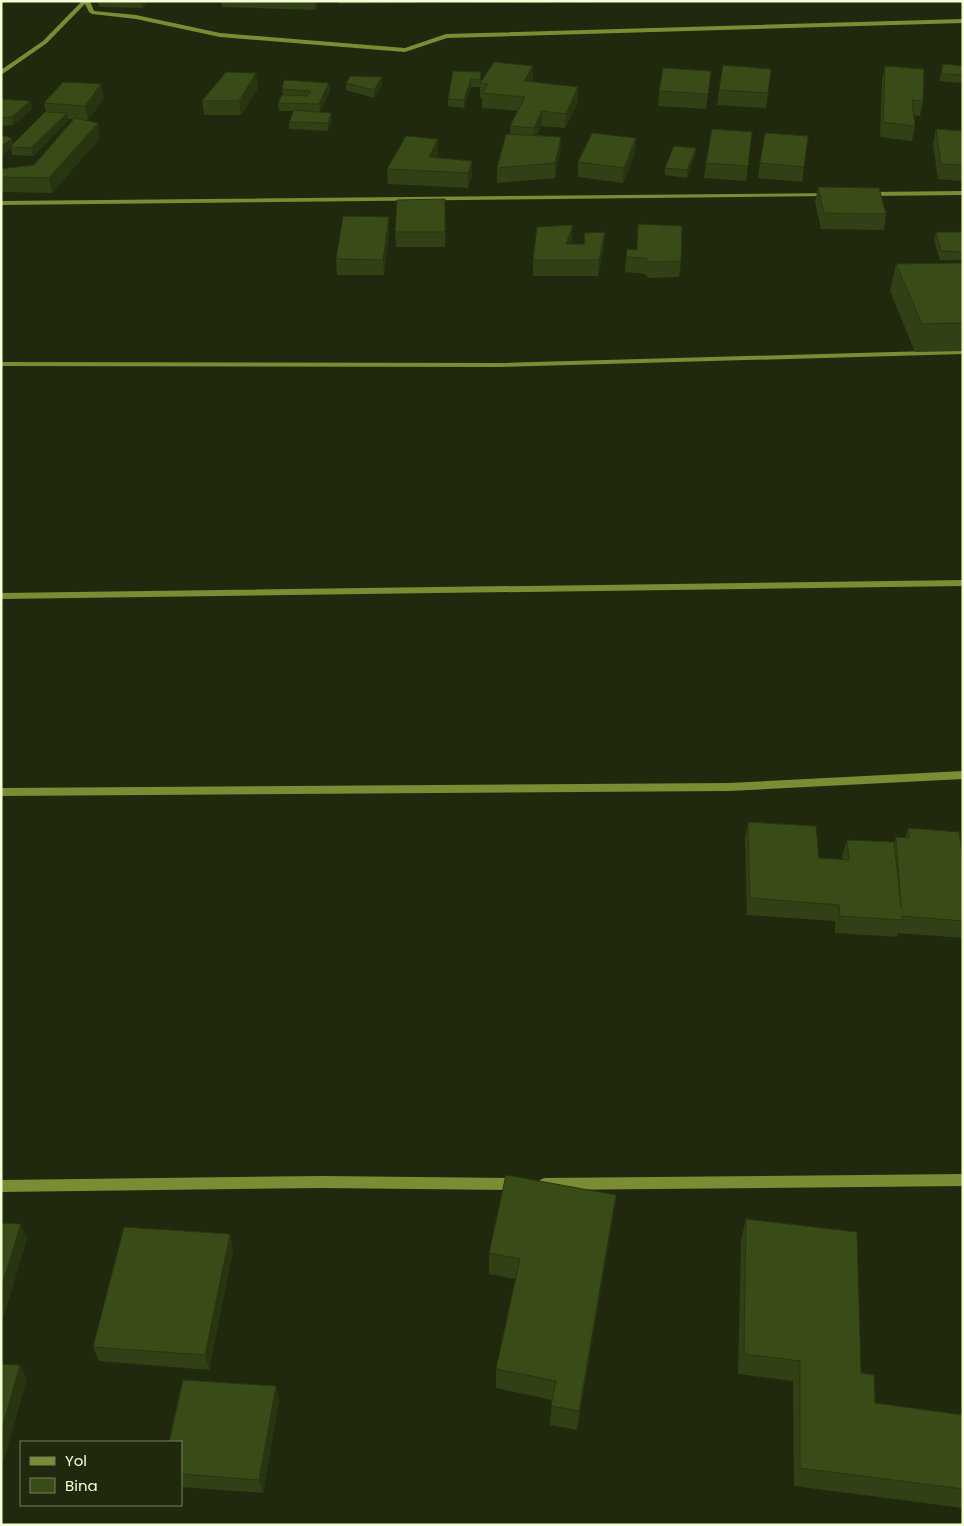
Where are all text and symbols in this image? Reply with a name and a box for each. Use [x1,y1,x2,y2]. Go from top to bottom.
legend [20,1441,182,1506]
text: Yol [65,1450,87,1471]
text: Bina [65,1475,98,1496]

